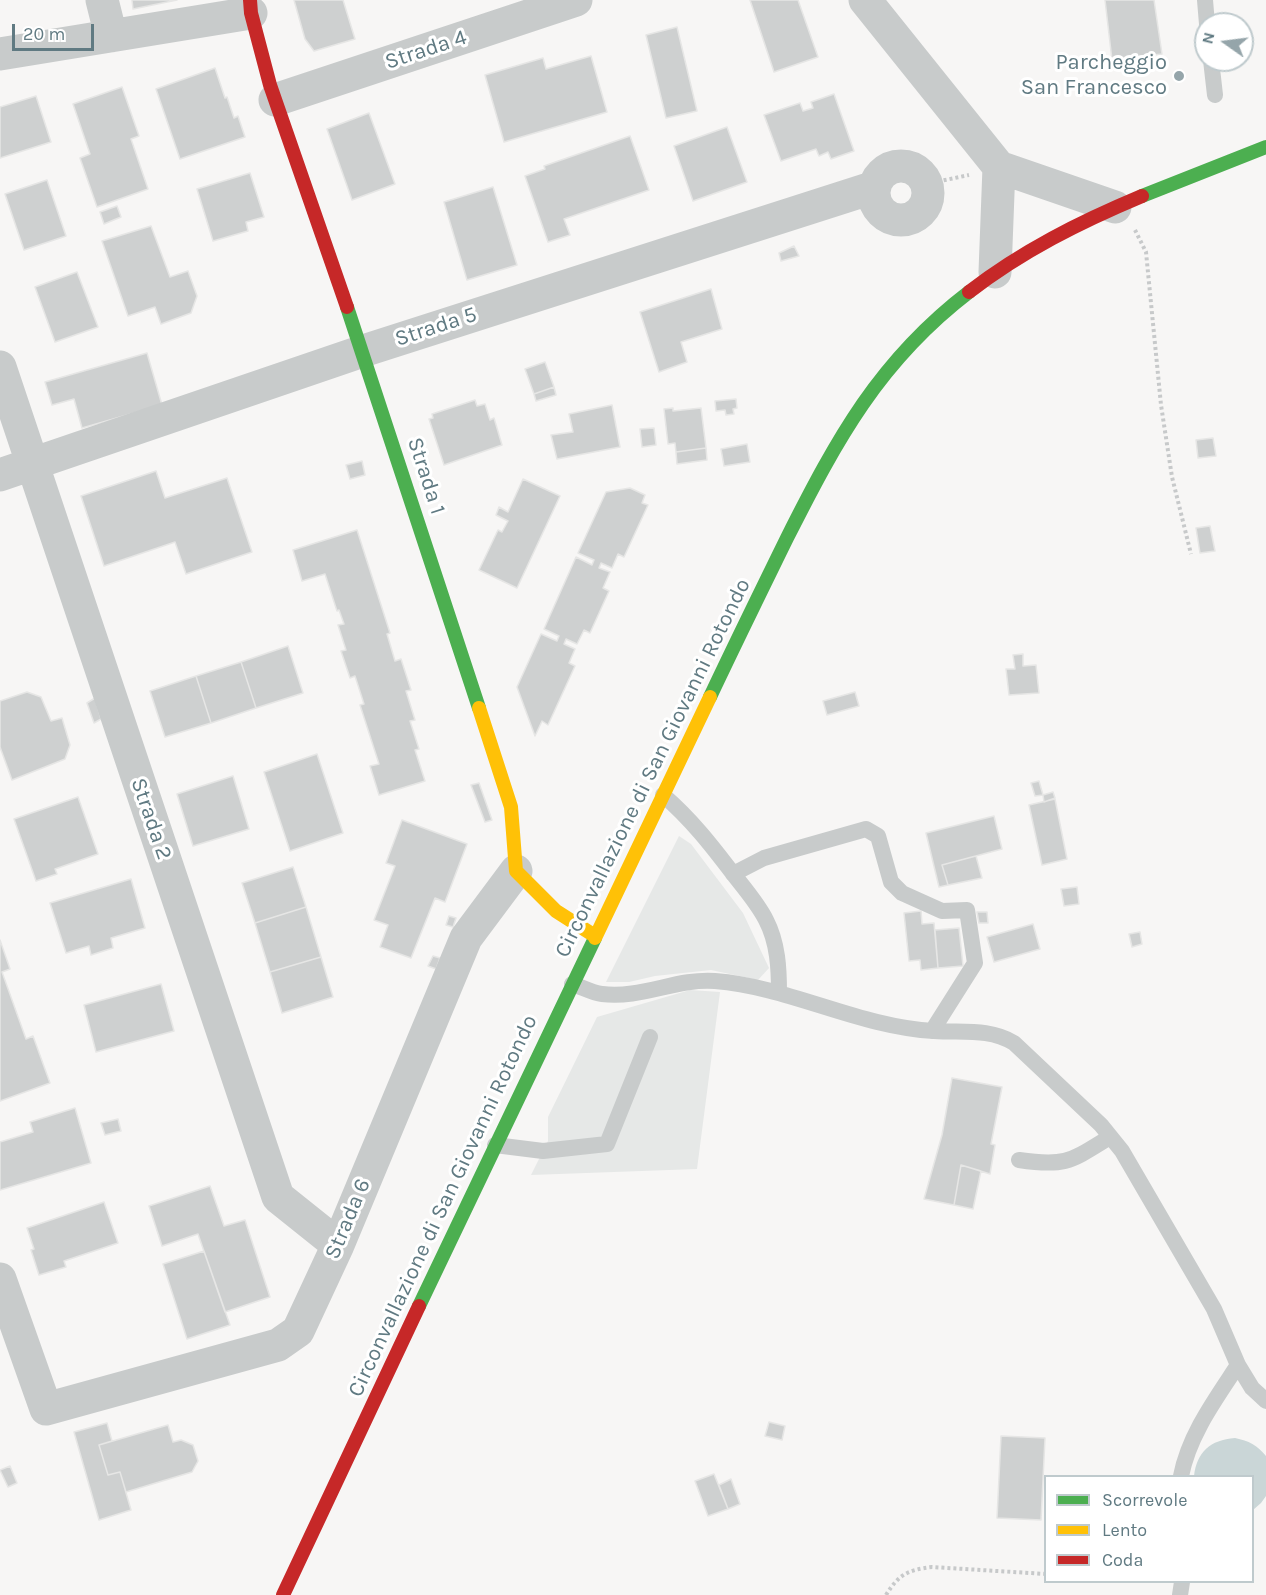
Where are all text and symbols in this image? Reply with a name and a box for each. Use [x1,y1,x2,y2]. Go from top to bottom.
scale bar [15,12,98,50]
north arrow [1194,12,1254,72]
text: 20 m [23,23,65,45]
street label: Strada 4 [382,24,470,76]
text: N [1197,30,1219,46]
place label: Parcheggio San Francesco [1021,50,1167,101]
marker: Parcheggio San Francesco [1172,69,1186,83]
street label: Strada 5 [392,301,480,353]
street label: Strada 1 [401,434,451,518]
street label: Circonvallazione di San Giovanni Rotondo [549,574,757,962]
street label: Strada 2 [125,775,177,863]
street label: Circonvallazione di San Giovanni Rotondo [343,1011,543,1401]
street label: Strada 6 [319,1175,377,1263]
legend [1044,1475,1254,1583]
text: Scorrevole [1102,1489,1187,1511]
text: Lento [1102,1519,1147,1541]
text: Coda [1102,1549,1143,1571]

